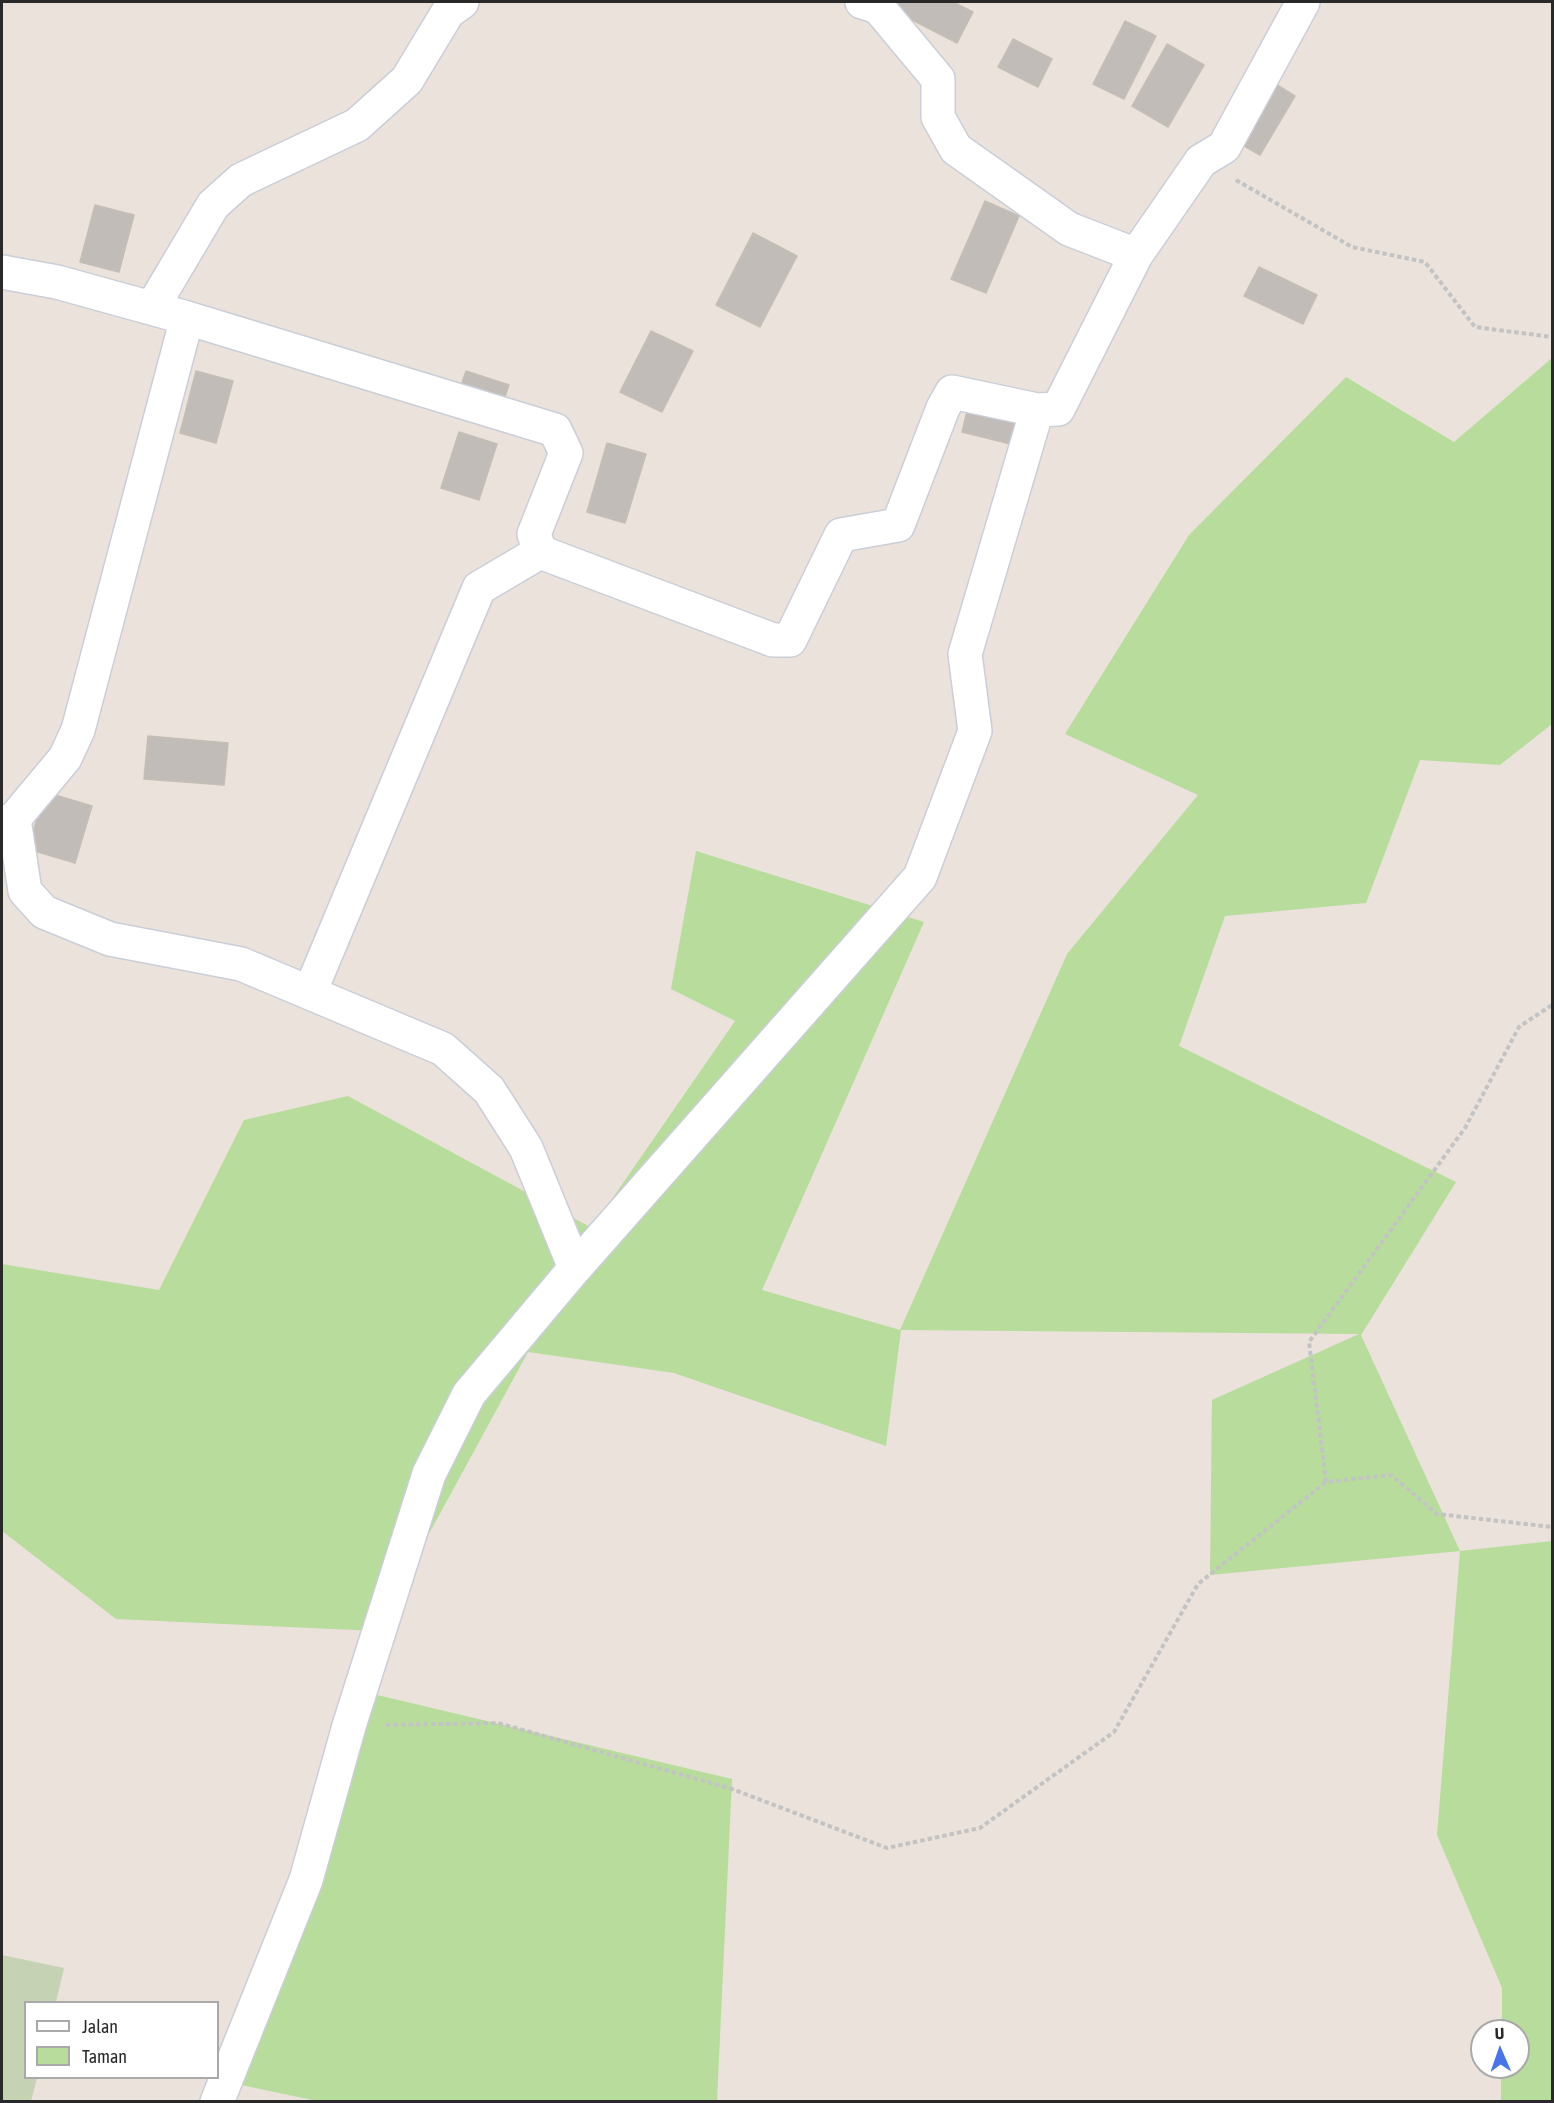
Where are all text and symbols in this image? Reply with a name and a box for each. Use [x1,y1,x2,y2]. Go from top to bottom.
legend [24,2001,219,2079]
text: Jalan [82,2016,118,2037]
north arrow [1470,2019,1530,2079]
text: U [1494,2024,1504,2042]
text: Taman [82,2046,127,2067]

